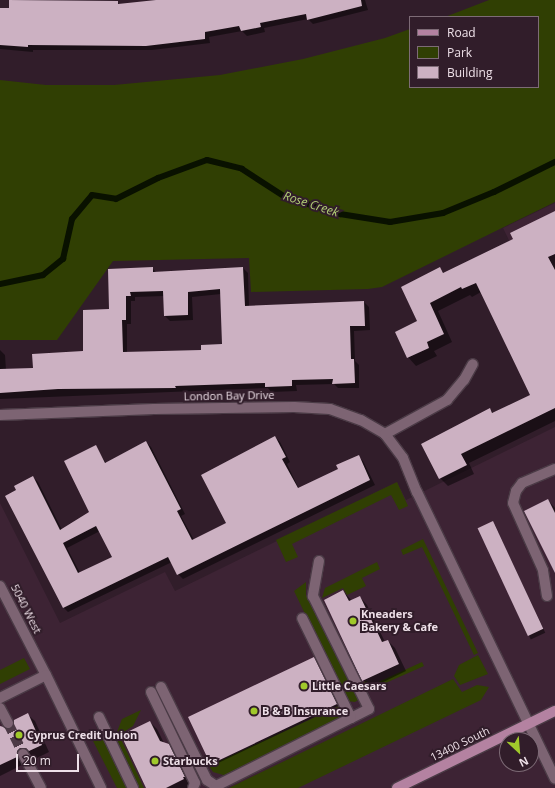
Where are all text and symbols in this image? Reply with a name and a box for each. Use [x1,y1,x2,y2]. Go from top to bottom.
legend [409,16,539,88]
text: Road [447,24,476,41]
text: Park [447,44,472,61]
text: Building [447,64,492,81]
water label: Rose Creek [281,188,341,220]
street label: London Bay Drive [184,389,274,403]
street label: 5040 West [8,582,44,636]
place label: Kneaders Bakery & Cafe [361,608,438,634]
marker: Kneaders Bakery & Cafe [348,616,358,626]
place label: Little Caesars [312,679,387,693]
marker: Little Caesars [299,681,309,691]
place label: B & B Insurance [262,704,348,718]
marker: B & B Insurance [249,706,259,716]
street label: 13400 South [428,724,492,764]
place label: Cyprus Credit Union [27,728,137,742]
marker: Cyprus Credit Union [14,730,24,740]
north arrow [499,732,539,772]
scale bar [18,746,81,772]
text: 20 m [23,752,51,769]
place label: Starbucks [163,754,218,768]
text: N [517,754,531,771]
marker: Starbucks [150,756,160,766]

